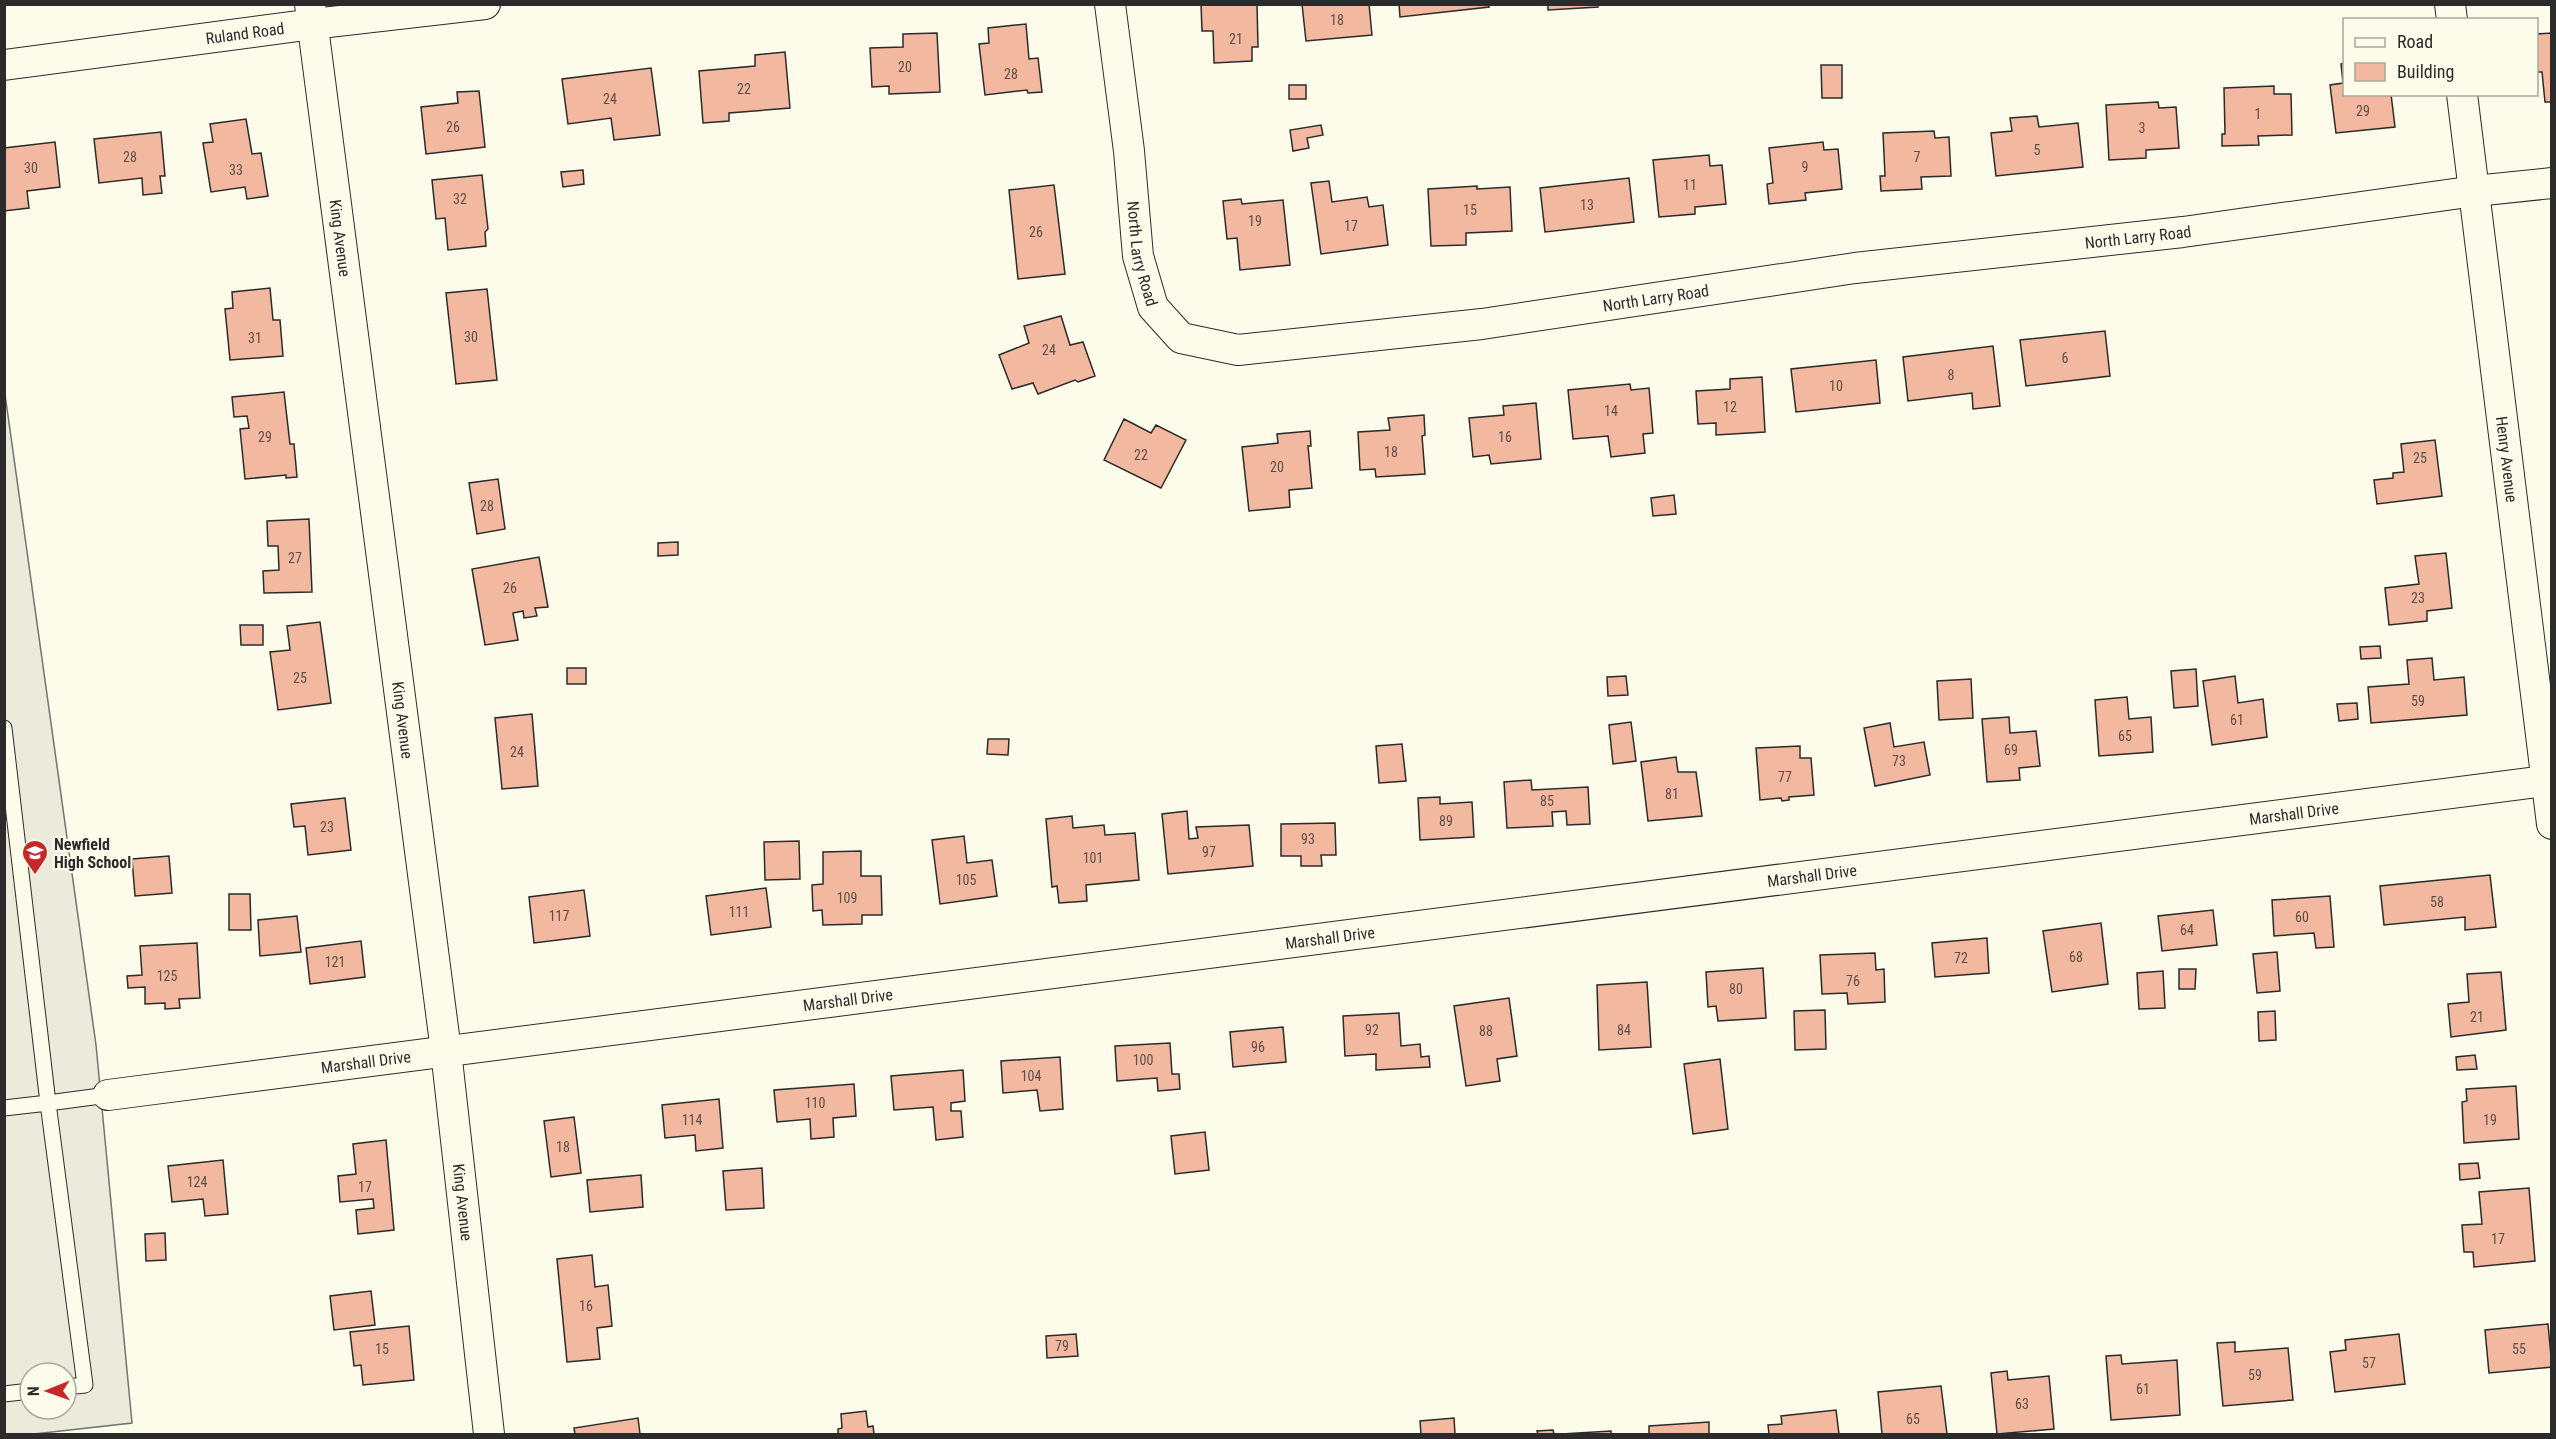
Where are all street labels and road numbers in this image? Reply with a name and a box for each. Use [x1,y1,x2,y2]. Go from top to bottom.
street label: Ruland Road [205,19,285,48]
street label: King Avenue [325,198,354,278]
street label: North Larry Road [1123,200,1161,309]
street label: North Larry Road [2084,222,2192,253]
street label: North Larry Road [1602,281,1710,316]
street label: Henry Avenue [2492,415,2521,503]
street label: King Avenue [388,680,417,760]
street label: Marshall Drive [2248,799,2340,829]
street label: Marshall Drive [1766,861,1858,891]
street label: Marshall Drive [1284,923,1376,953]
street label: Marshall Drive [802,985,894,1015]
street label: Marshall Drive [320,1047,412,1077]
street label: King Avenue [449,1163,476,1242]

